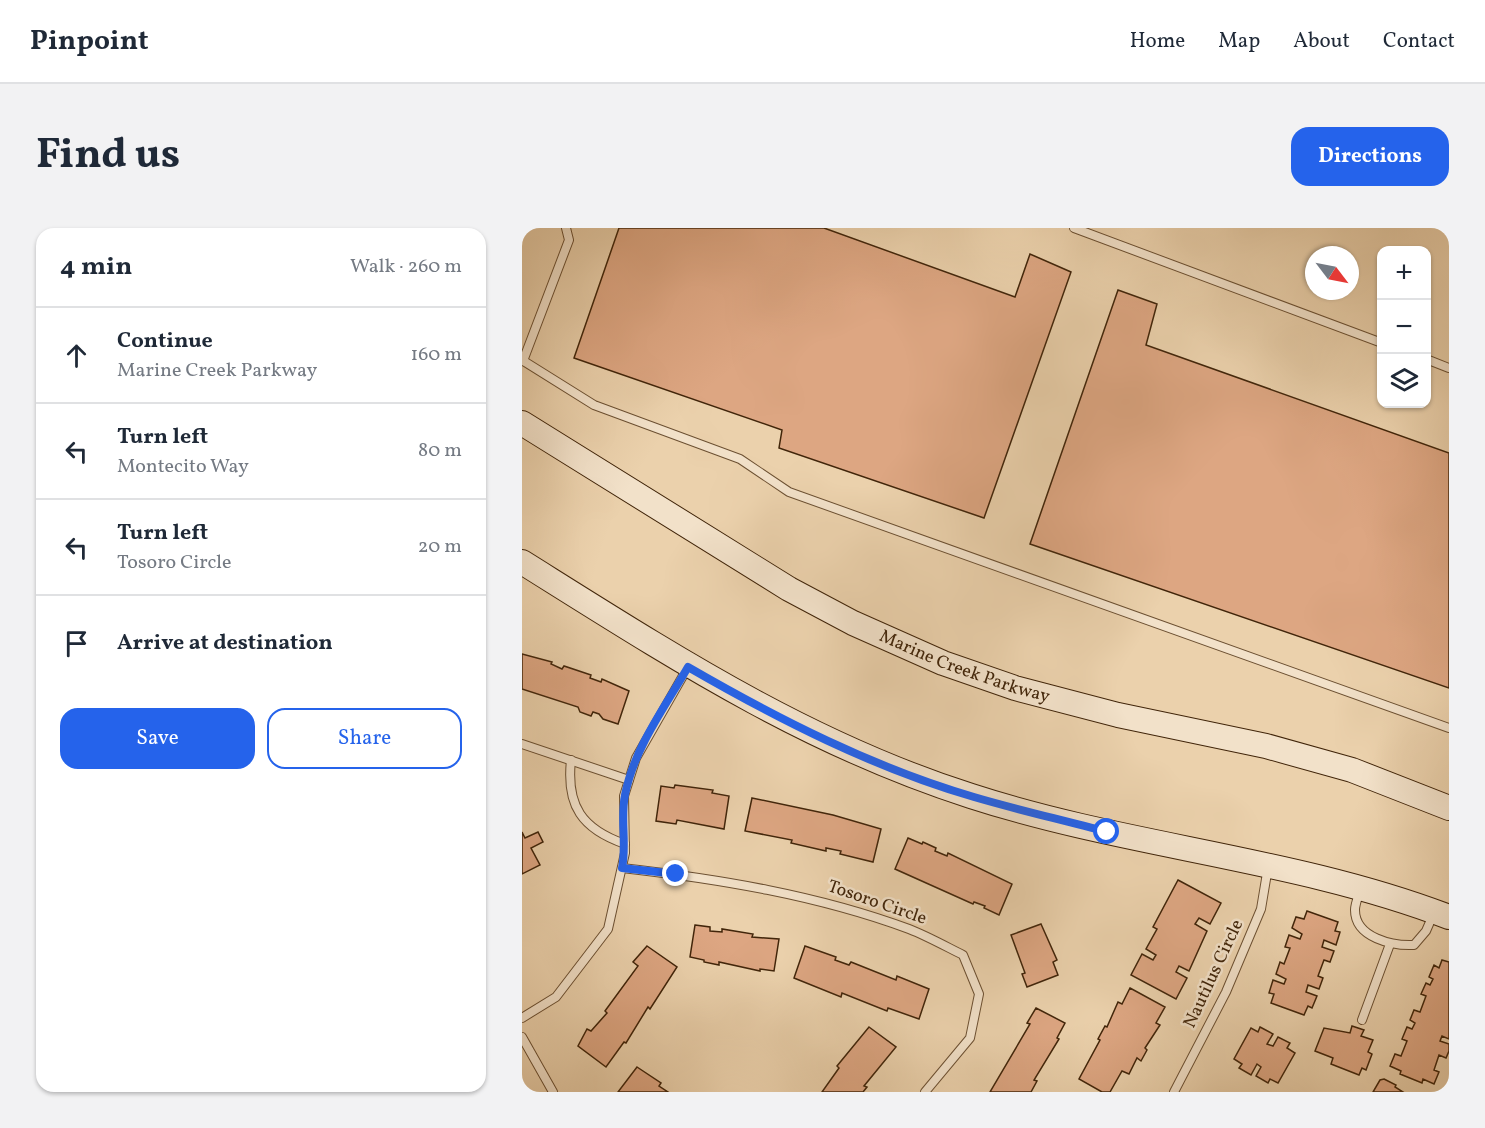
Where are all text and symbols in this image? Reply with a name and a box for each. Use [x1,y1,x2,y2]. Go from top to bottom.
text: Pinpoint [30,22,148,61]
text: Home [1130,27,1185,56]
text: Map [1218,27,1260,56]
text: About [1293,27,1350,56]
text: Contact [1383,27,1455,56]
text: Find us [36,127,180,186]
button: Directions [1291,127,1449,186]
north arrow [1305,246,1359,300]
map controls [1377,246,1431,408]
button: + [1377,246,1431,300]
text: 4 min [60,249,132,285]
text: Walk · 260 m [350,253,462,281]
button: − [1377,300,1431,354]
text: Continue [117,326,213,357]
icon: ahead [60,339,93,372]
text: 160 m [410,341,462,369]
button: layers [1377,354,1431,408]
text: Marine Creek Parkway [117,357,317,385]
text: Turn left [117,422,208,453]
icon: left [60,435,93,468]
text: 80 m [418,437,462,465]
text: Montecito Way [117,453,249,481]
text: Turn left [117,518,208,549]
icon: left [60,531,93,564]
text: 20 m [418,533,462,561]
text: Tosoro Circle [117,549,232,577]
street label: Marine Creek Parkway [875,624,1053,709]
icon: arrive [60,627,93,660]
text: Arrive at destination [117,628,333,659]
button: Save [60,708,255,769]
button: Share [267,708,462,769]
route start [1093,818,1119,844]
route end [662,860,688,886]
street label: Tosoro Circle [824,874,930,932]
street label: Nautilus Circle [1178,916,1250,1032]

